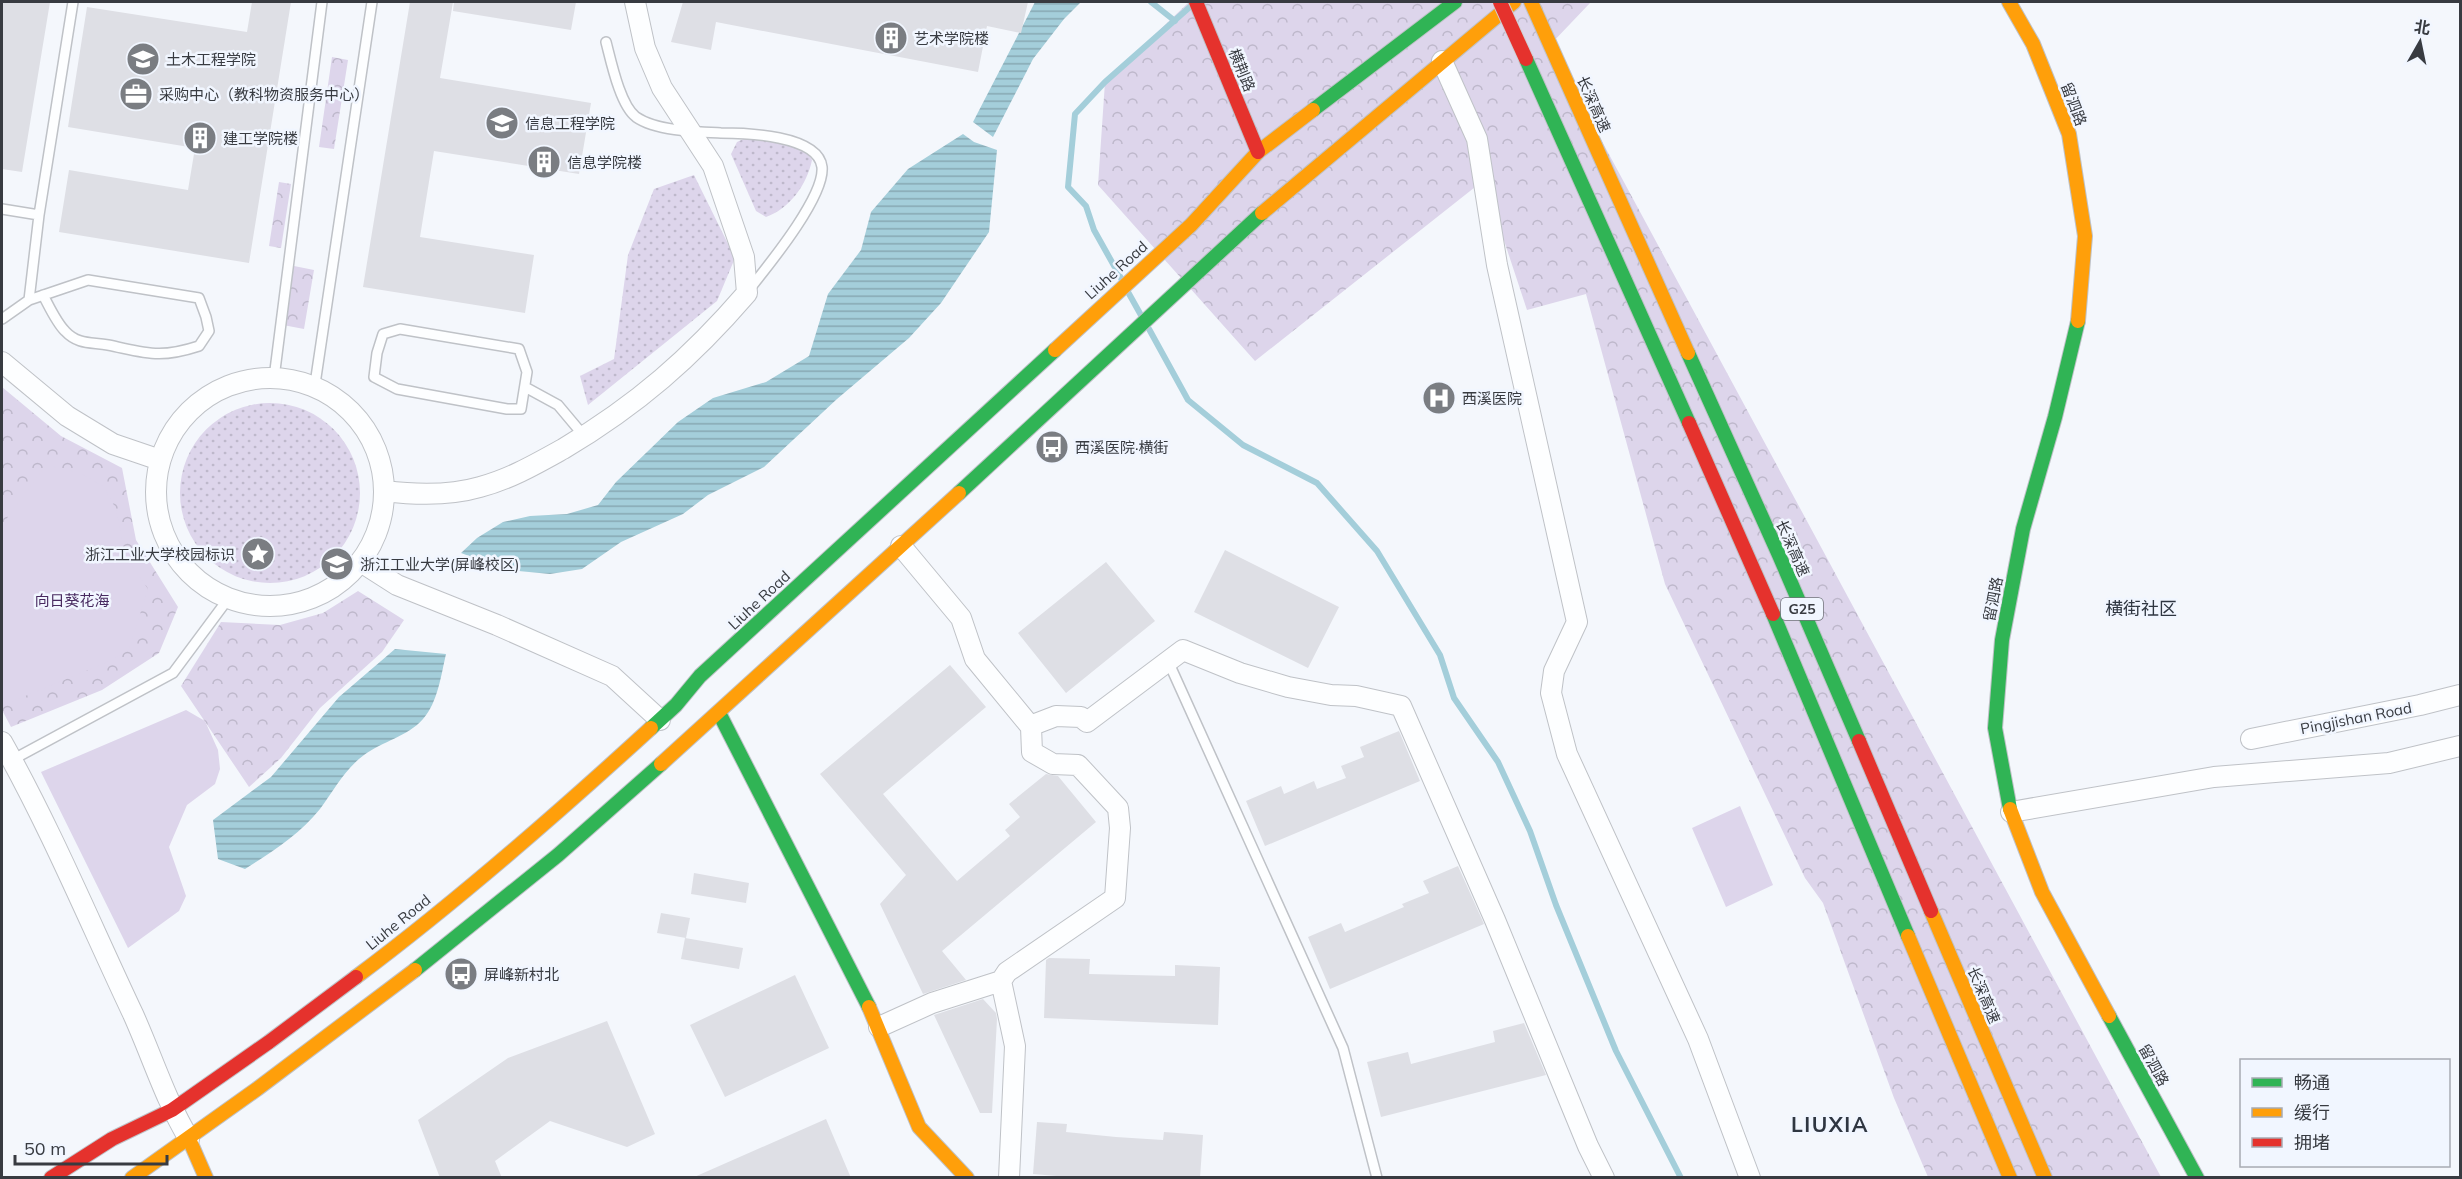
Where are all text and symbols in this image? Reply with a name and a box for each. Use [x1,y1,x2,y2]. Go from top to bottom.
north arrow [2390,12,2450,72]
text: 北 [2413,16,2432,38]
building icon: 艺术学院楼 [873,20,909,56]
place label: 艺术学院楼 [914,29,989,48]
school or university icon: 土木工程学院 [125,41,161,77]
street label: 横荆路 [1225,46,1259,94]
place label: 土木工程学院 [166,50,256,69]
street label: 长深高速 [1573,73,1615,135]
office icon: 采购中心（教科物资服务中心） [118,76,154,112]
street label: 留泗路 [2057,80,2091,128]
place label: 采购中心（教科物资服务中心） [159,85,369,104]
school or university icon: 信息工程学院 [484,105,520,141]
place label: 信息工程学院 [525,114,615,133]
building icon: 建工学院楼 [182,120,218,156]
place label: 建工学院楼 [223,129,298,148]
building icon: 信息学院楼 [526,144,562,180]
place label: 信息学院楼 [567,153,642,172]
street label: Liuhe Road [1081,237,1151,303]
hospital icon: 西溪医院 [1421,380,1457,416]
place label: 西溪医院 [1462,389,1522,408]
bus stop icon: 西溪医院·横街 [1034,429,1070,465]
place label: 西溪医院·横街 [1075,438,1168,457]
street label: 长深高速 [1772,517,1814,579]
place icon: 浙江工业大学校园标识 [240,536,276,572]
place label: 浙江工业大学校园标识 [85,545,235,564]
school or university icon: 浙江工业大学(屏峰校区) [319,546,355,582]
place label: 浙江工业大学(屏峰校区) [360,555,520,574]
street label: Liuhe Road [724,566,794,634]
street label: 留泗路 [1979,575,2007,623]
park label: 向日葵花海 [34,591,110,610]
district label: 横街社区 [2105,597,2177,620]
road number: G25 [1781,598,1823,620]
street label: Pingjishan Road [2299,698,2413,738]
street label: Liuhe Road [362,890,434,954]
bus stop icon: 屏峰新村北 [443,956,479,992]
street label: 长深高速 [1964,964,2004,1026]
place label: 屏峰新村北 [484,965,559,984]
street label: 留泗路 [2135,1041,2173,1089]
legend [2240,1059,2450,1167]
text: 畅通 [2294,1071,2330,1094]
text: 缓行 [2294,1101,2330,1124]
district label: LIUXIA [1791,1111,1869,1137]
scale bar [15,1128,166,1166]
text: 拥堵 [2294,1131,2330,1154]
text: 50 m [24,1137,66,1160]

